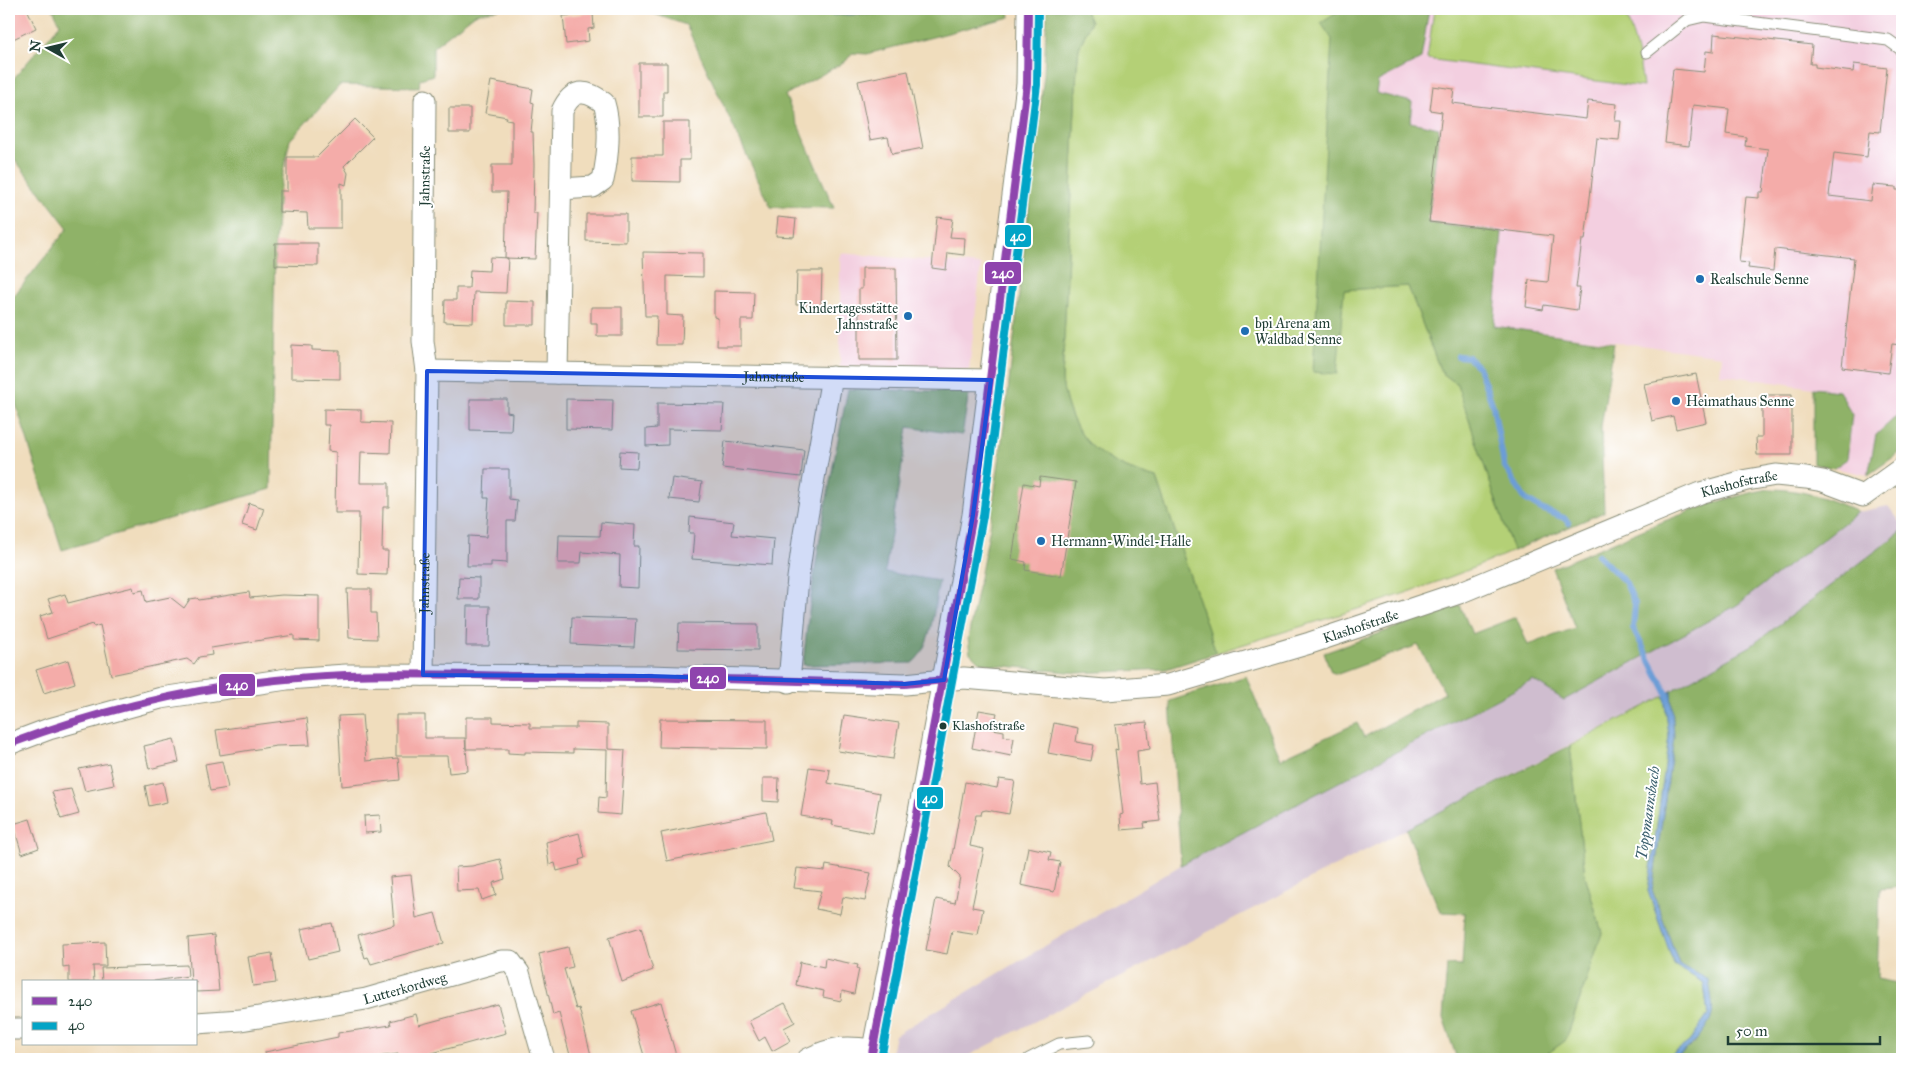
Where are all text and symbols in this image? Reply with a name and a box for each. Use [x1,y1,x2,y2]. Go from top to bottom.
north arrow [22,22,72,72]
text: N [26,39,45,53]
street label: Jahnstraße [416,145,435,209]
line badge: 40 [1004,224,1032,248]
text: 40 [1010,228,1026,246]
line badge: 240 [984,261,1022,285]
text: 240 [992,265,1014,283]
place label: Realschule Senne [1710,271,1809,288]
marker: Realschule Senne [1694,273,1706,285]
place label: Kindertagesstätte Jahnstraße [798,300,898,334]
marker: Kindertagesstätte Jahnstraße [902,310,914,322]
place label: bpi Arena am Waldbad Senne [1255,315,1342,348]
marker: bpi Arena am Waldbad Senne [1239,325,1251,337]
street label: Jahnstraße [741,368,805,386]
place label: Heimathaus Senne [1686,393,1795,410]
marker: Heimathaus Senne [1670,395,1682,407]
street label: Klashofstraße [1699,466,1779,501]
place label: Hermann-Windel-Halle [1051,533,1191,550]
marker: Hermann-Windel-Halle [1035,535,1047,547]
street label: Jahnstraße [415,552,433,616]
street label: Klashofstraße [1321,605,1401,647]
line badge: 240 [689,666,727,690]
text: 240 [697,670,719,688]
line badge: 240 [218,673,256,697]
text: 240 [226,677,248,695]
place label: Klashofstraße [952,718,1026,734]
marker: Klashofstraße [938,721,948,731]
water label: Toppmannsbach [1633,764,1665,861]
line badge: 40 [916,786,944,810]
text: 40 [922,790,938,808]
street label: Lutterkordweg [361,968,449,1008]
legend [22,980,198,1046]
text: 240 [68,992,93,1010]
scale bar [1728,1013,1881,1045]
text: 40 [68,1016,85,1034]
text: 50 m [1736,1022,1768,1040]

